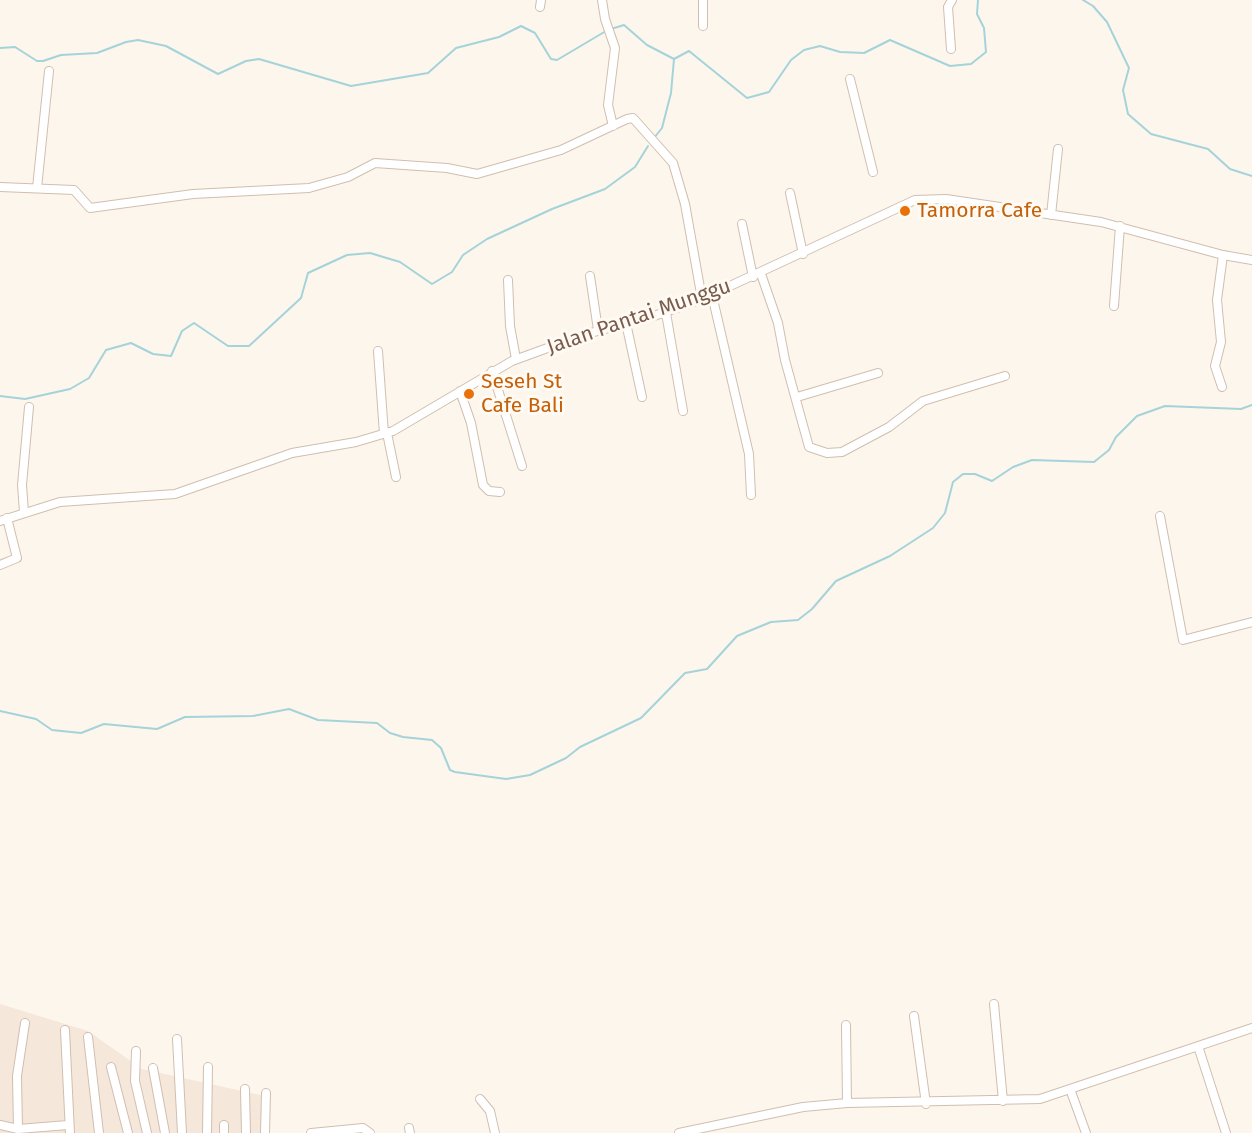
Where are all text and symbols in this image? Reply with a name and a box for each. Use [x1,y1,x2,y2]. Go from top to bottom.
place label: Tamorra Cafe [917,198,1042,224]
marker: Tamorra Cafe [898,204,912,218]
street label: Jalan Pantai Munggu [544,274,734,360]
place label: Seseh St Cafe Bali [481,369,564,419]
marker: Seseh St Cafe Bali [462,387,476,401]

